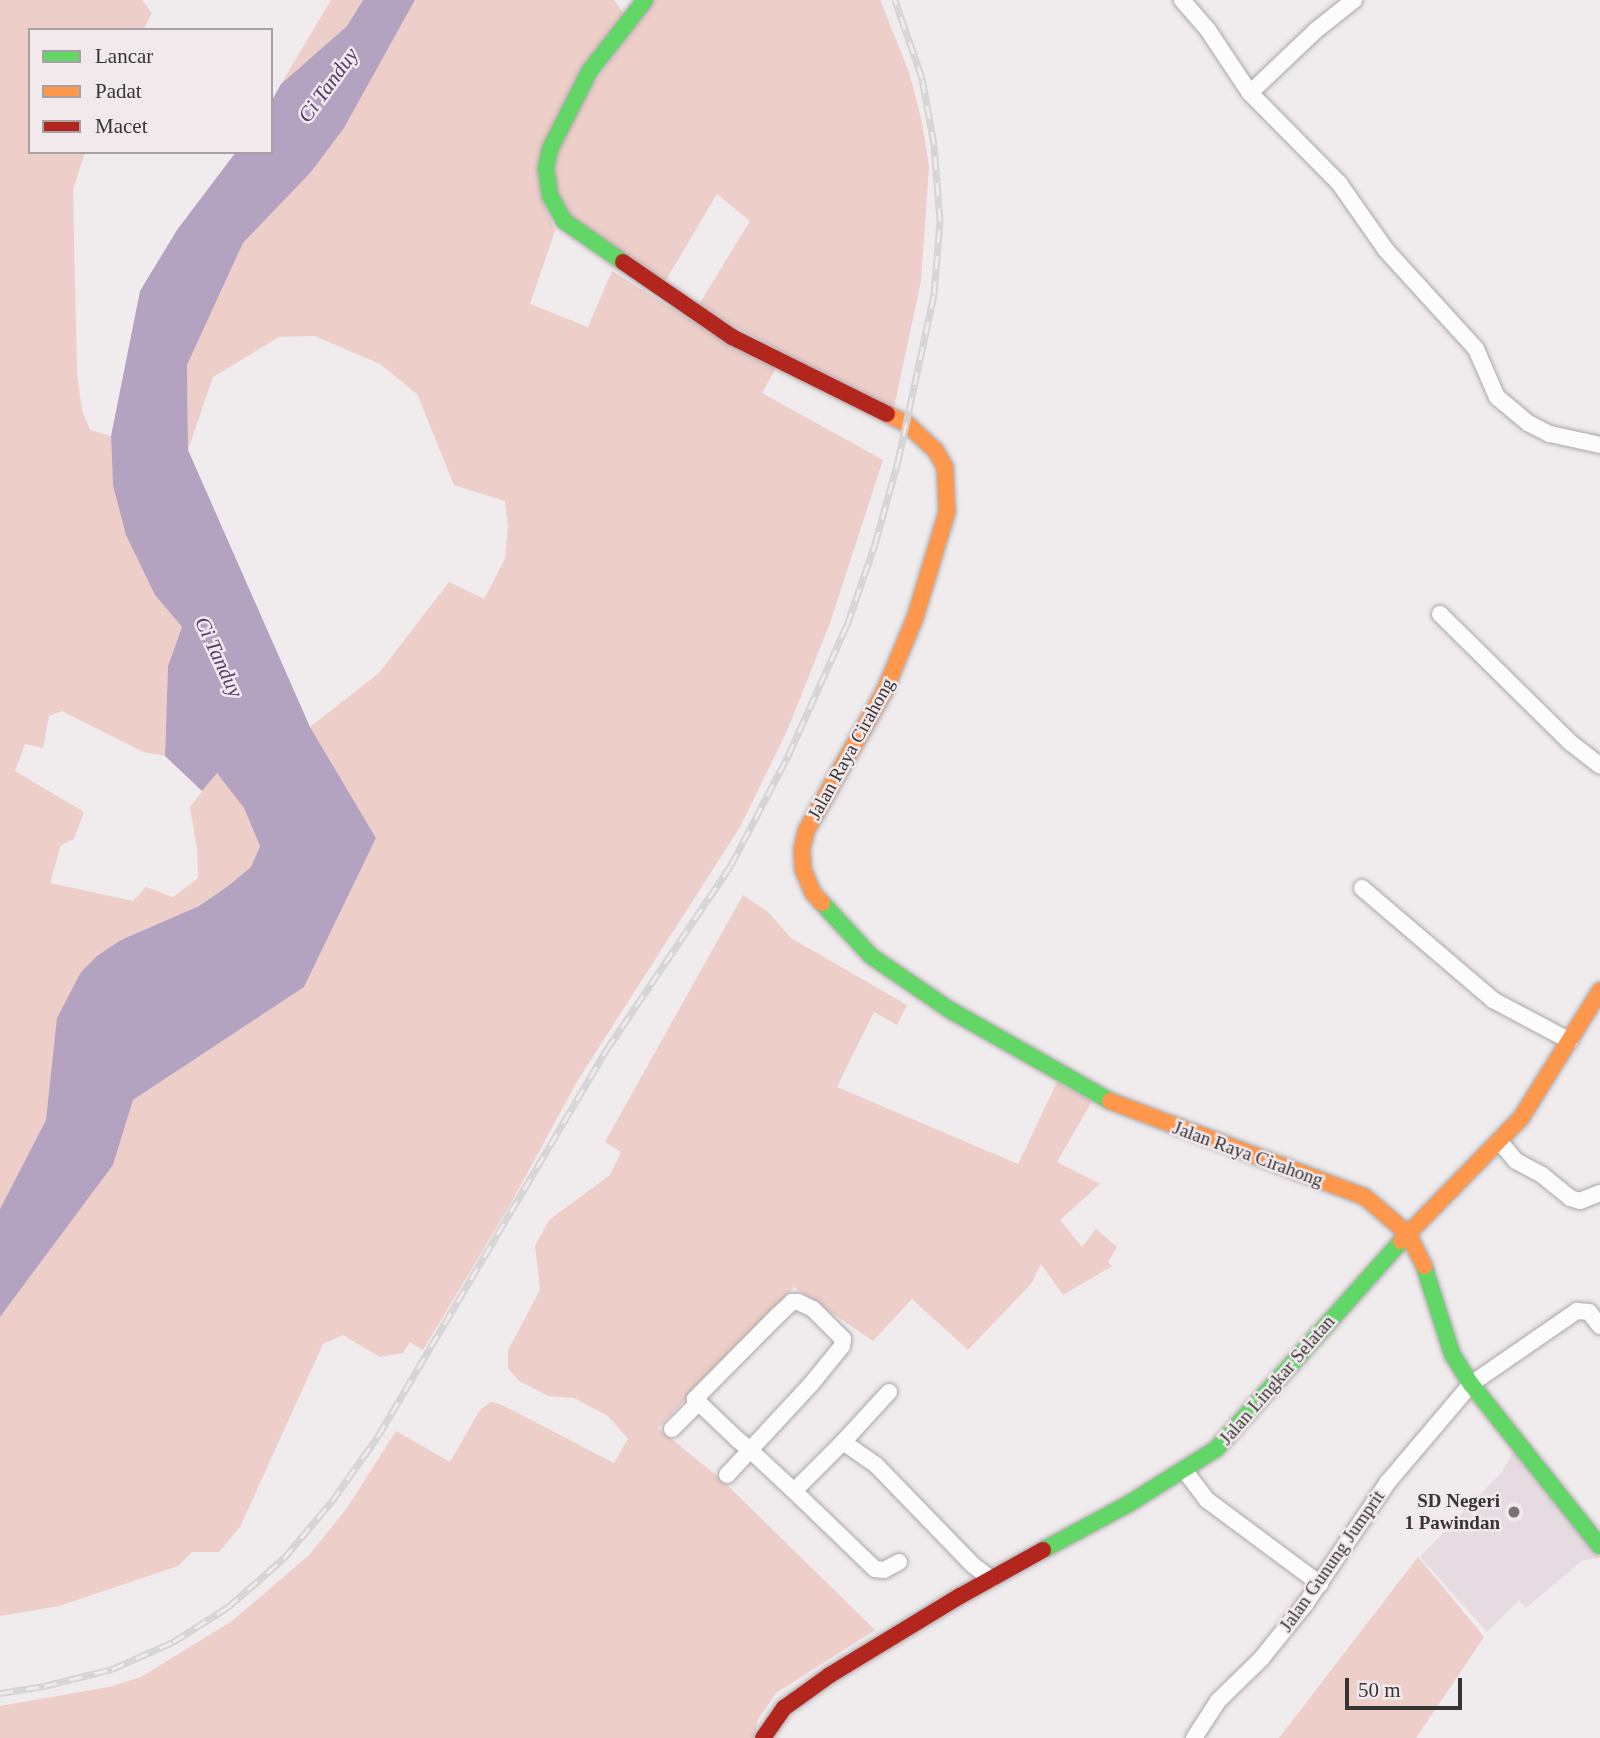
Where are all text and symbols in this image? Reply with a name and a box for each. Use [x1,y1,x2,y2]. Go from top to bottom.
legend [28,28,273,154]
water label: Ci Tanduy [292,43,364,127]
text: Lancar [95,44,153,68]
text: Padat [95,79,142,103]
text: Macet [95,114,147,138]
water label: Ci Tanduy [189,613,249,701]
street label: Jalan Raya Cirahong [803,674,899,824]
street label: Jalan Raya Cirahong [1170,1116,1326,1192]
street label: Jalan Lingkar Selatan [1214,1310,1340,1450]
street label: Jalan Gunung Jumprit [1275,1486,1389,1636]
place label: SD Negeri 1 Pawindan [1404,1490,1500,1534]
marker: SD Negeri 1 Pawindan [1506,1504,1522,1520]
scale bar [1348,1664,1465,1708]
text: 50 m [1358,1678,1401,1702]

